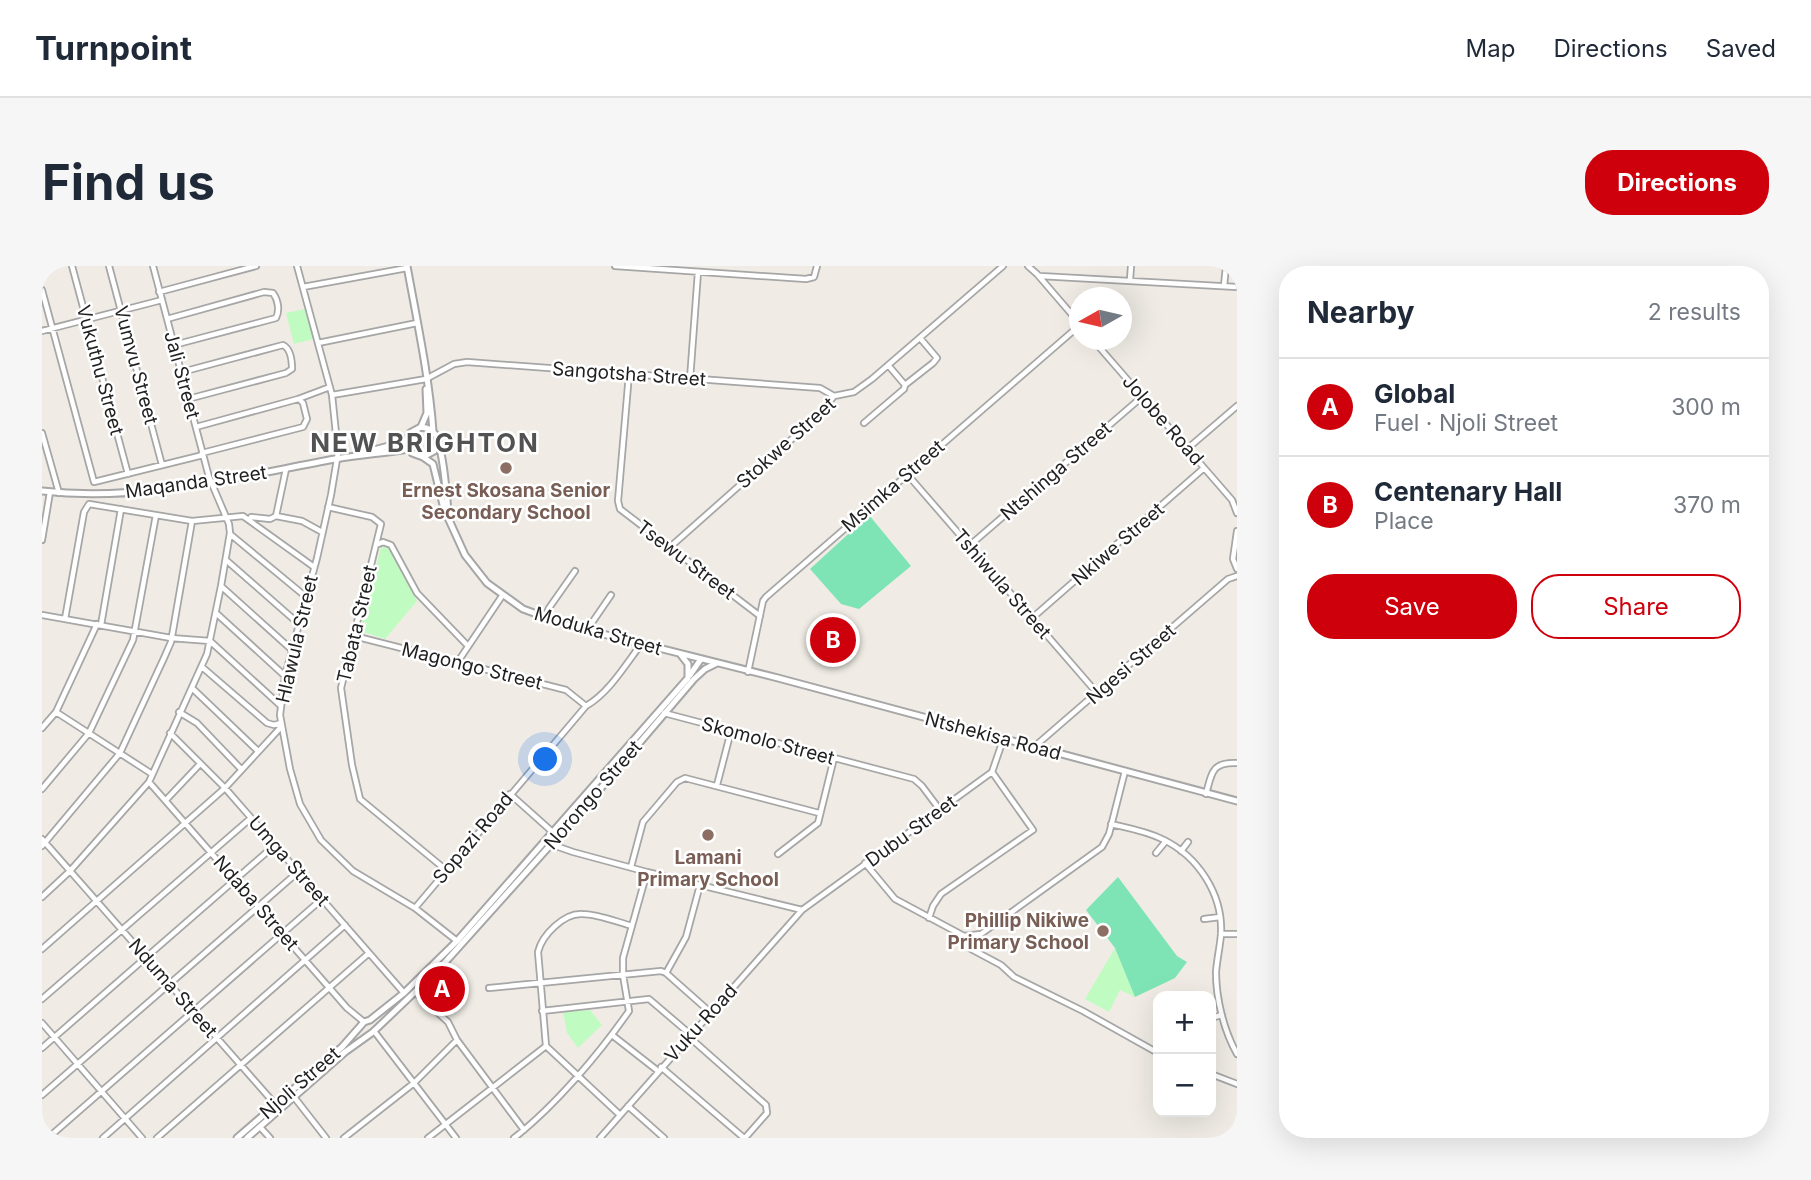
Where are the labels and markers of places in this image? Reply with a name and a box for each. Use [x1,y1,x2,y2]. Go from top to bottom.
marker: Ernest Skosana Senior Secondary School [498,460,514,476]
place label: Ernest Skosana Senior Secondary School [402,479,611,524]
pin: B [810,614,856,666]
marker: Lamani Primary School [700,827,716,843]
place label: Lamani Primary School [637,846,779,891]
place label: Phillip Nikiwe Primary School [947,909,1089,954]
marker: Phillip Nikiwe Primary School [1095,923,1111,939]
pin: A [419,963,465,1015]

